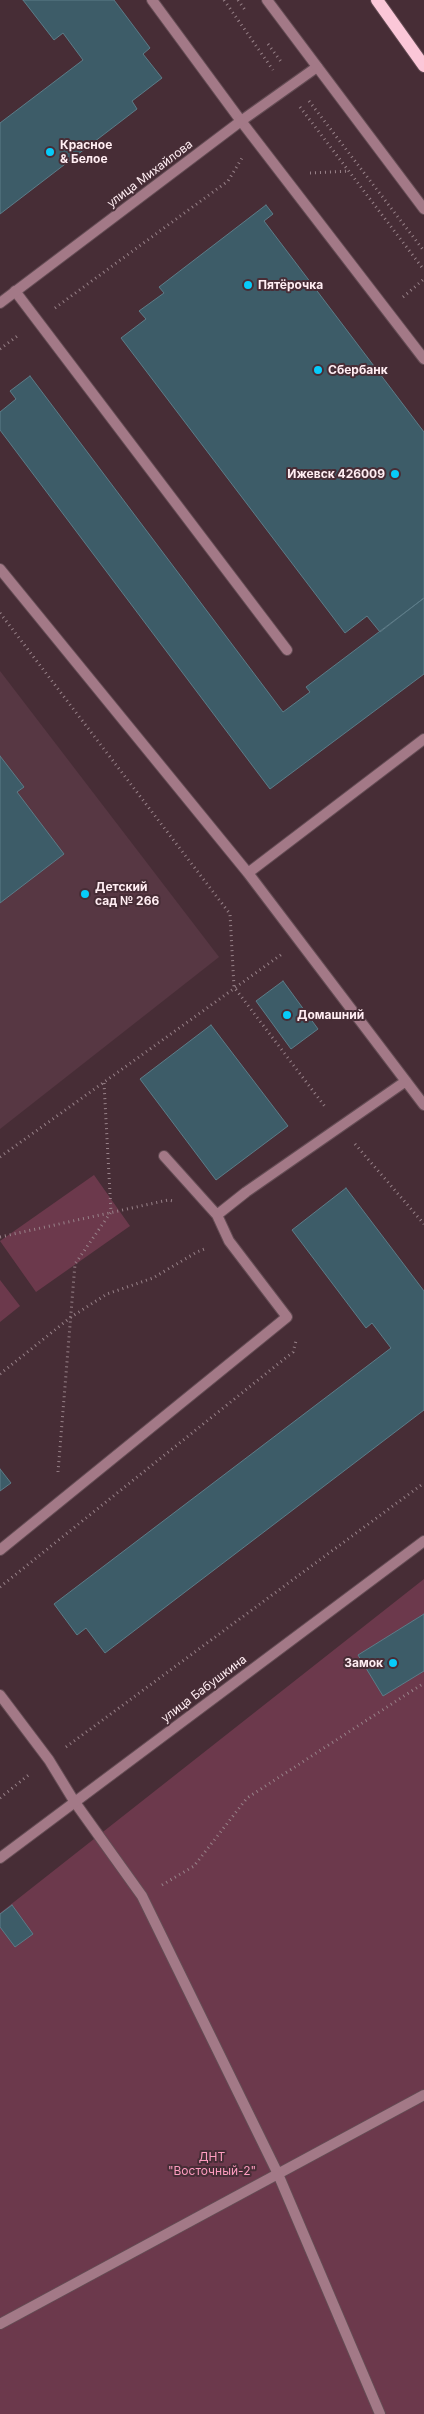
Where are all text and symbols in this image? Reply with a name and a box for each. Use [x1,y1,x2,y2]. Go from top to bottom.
street label: улица Михайлова [104,137,196,211]
place label: Красное & Белое [60,138,112,166]
marker: Красное & Белое [44,146,56,158]
place label: Пятёрочка [258,278,323,292]
marker: Пятёрочка [242,279,254,291]
place label: Сбербанк [328,363,388,377]
marker: Сбербанк [312,364,324,376]
place label: Ижевск 426009 [287,467,385,481]
marker: Ижевск 426009 [389,468,401,480]
place label: Детский сад № 266 [95,880,159,908]
marker: Детский сад № 266 [79,888,91,900]
place label: Домашний [297,1008,364,1022]
marker: Домашний [281,1009,293,1021]
street label: улица Бабушкина [158,1652,250,1726]
place label: Замок [344,1656,383,1670]
marker: Замок [387,1657,399,1669]
park label: ДНТ "Восточный-2" [168,2150,256,2178]

